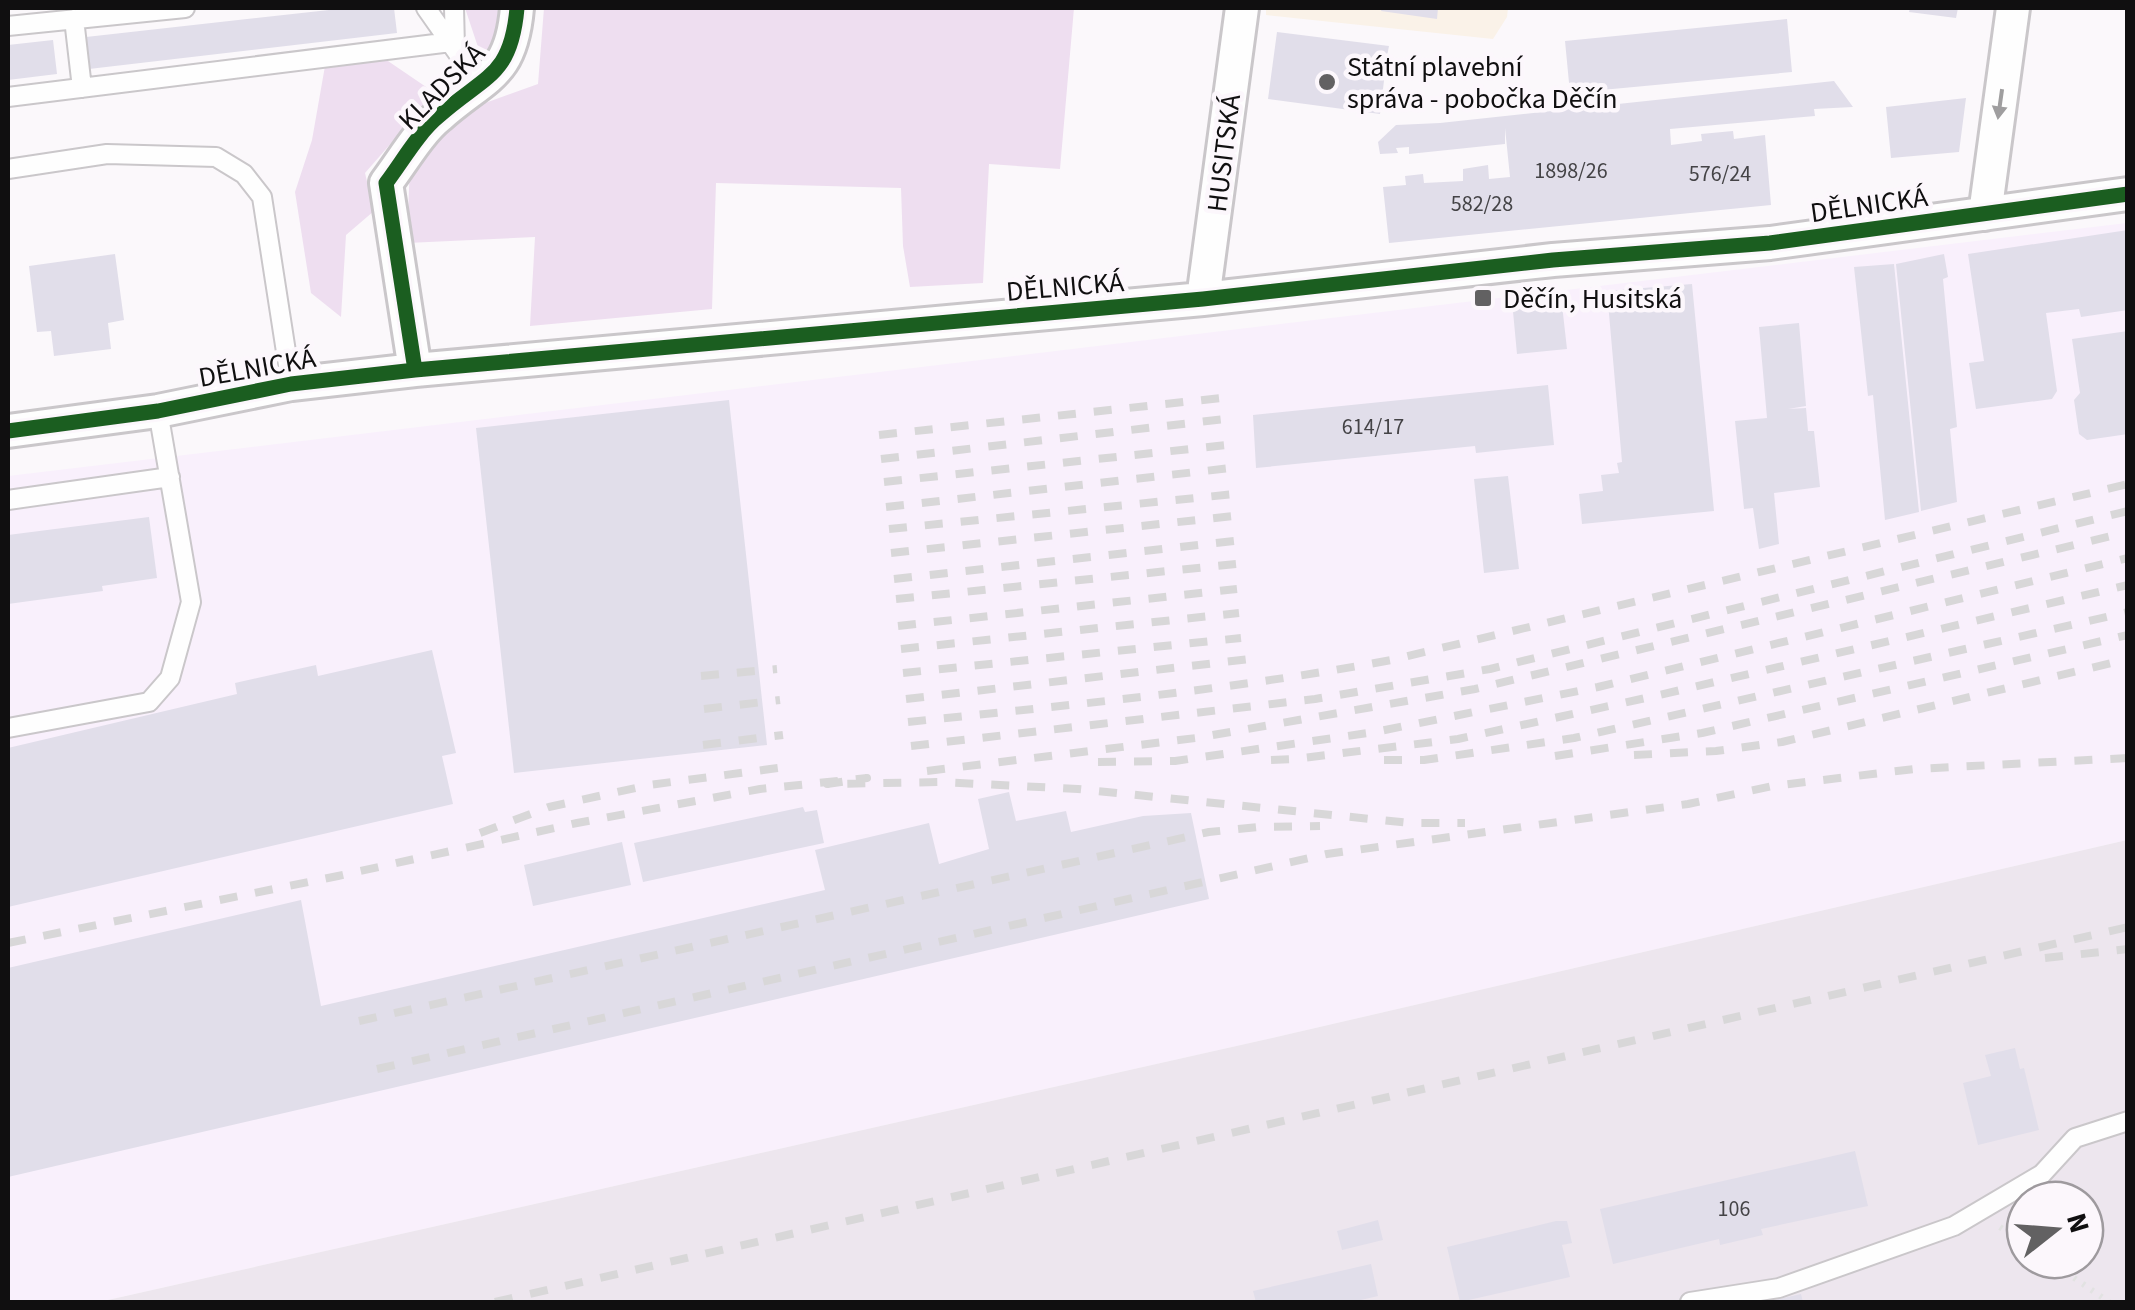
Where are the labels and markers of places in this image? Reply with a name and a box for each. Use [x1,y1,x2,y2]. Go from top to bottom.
place label: Státní plavební správa - pobočka Děčín [1347,47,1618,119]
marker: Státní plavební správa - pobočka Děčín [1316,71,1338,93]
place label: Děčín, Husitská [1503,279,1682,319]
marker: Děčín, Husitská [1472,287,1494,309]

